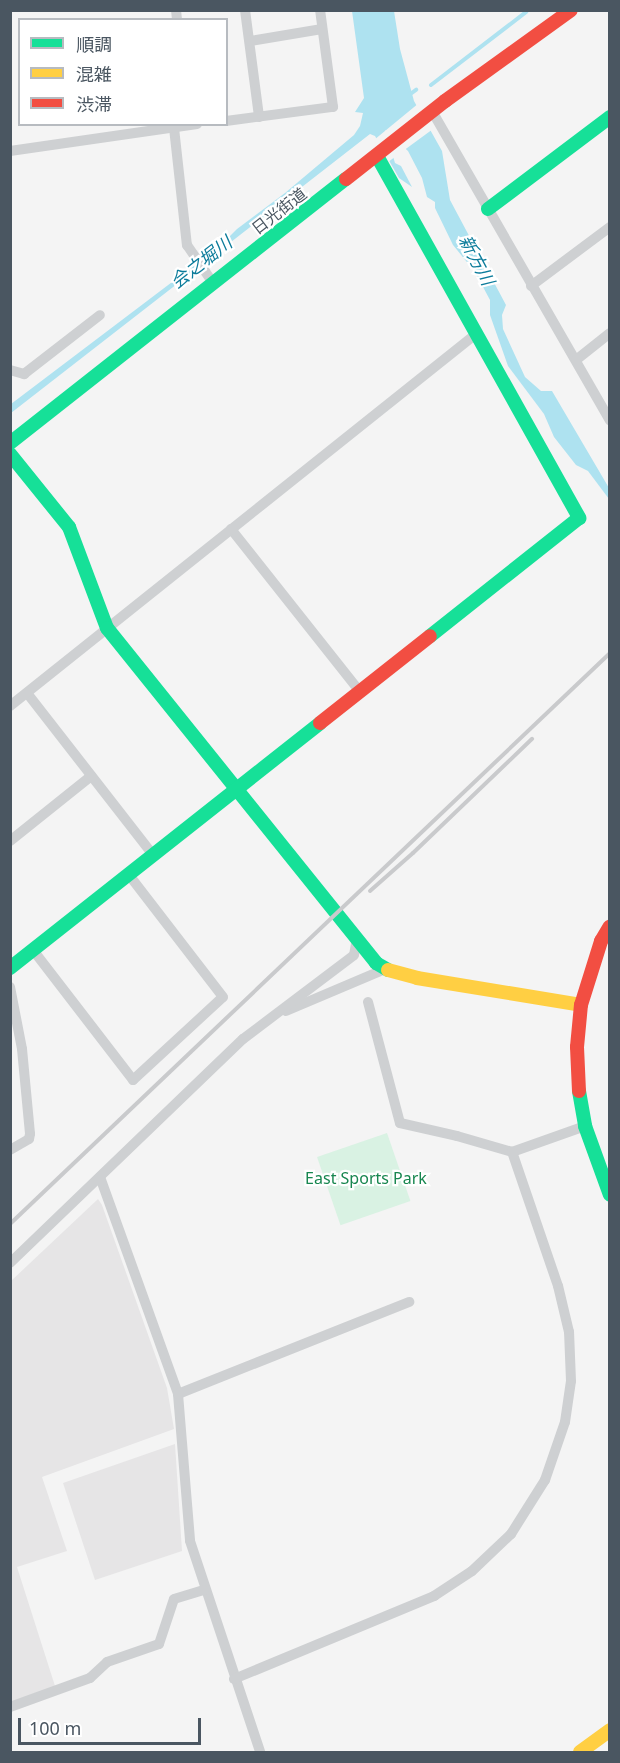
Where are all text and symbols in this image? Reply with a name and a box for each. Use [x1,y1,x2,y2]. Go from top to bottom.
legend [18,18,228,126]
text: 順調 [76,32,112,56]
text: 混雑 [76,62,112,86]
text: 渋滞 [76,92,112,116]
street label: 日光街道 [248,184,310,238]
water label: 会之堀川 [166,231,236,293]
water label: 新方川 [455,231,499,289]
park label: East Sports Park [305,1168,427,1188]
scale bar [21,1706,204,1744]
text: 100 m [29,1716,81,1740]

